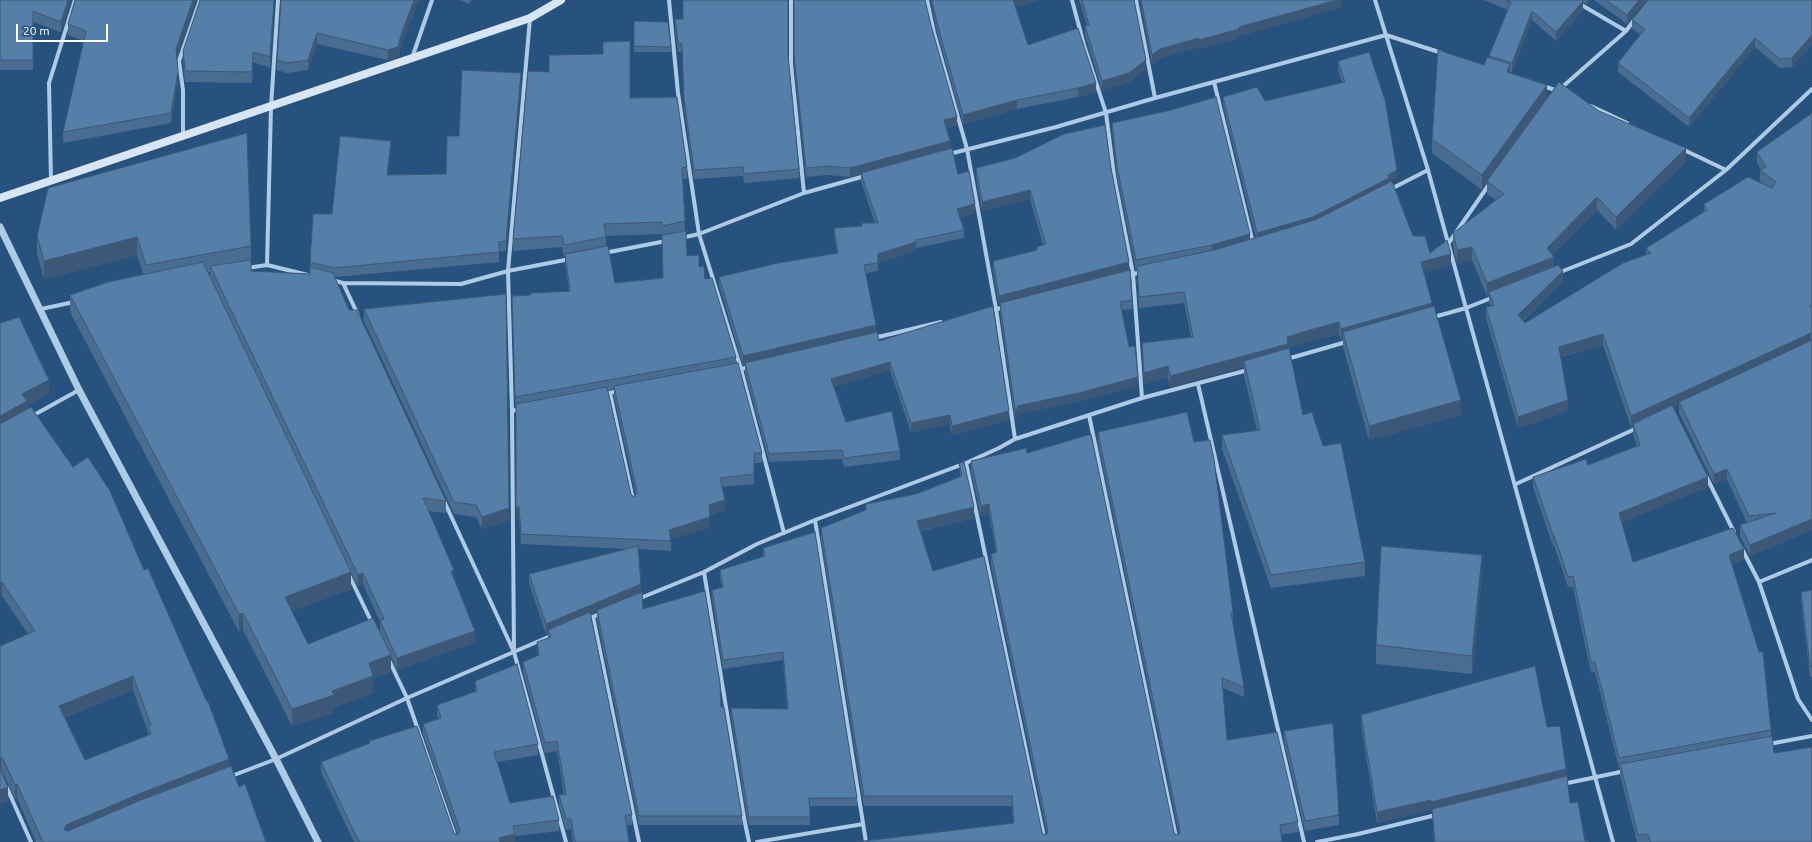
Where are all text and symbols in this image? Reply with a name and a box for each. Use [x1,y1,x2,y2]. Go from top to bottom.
scale bar [18,16,110,42]
text: 20 m [23,24,50,37]

